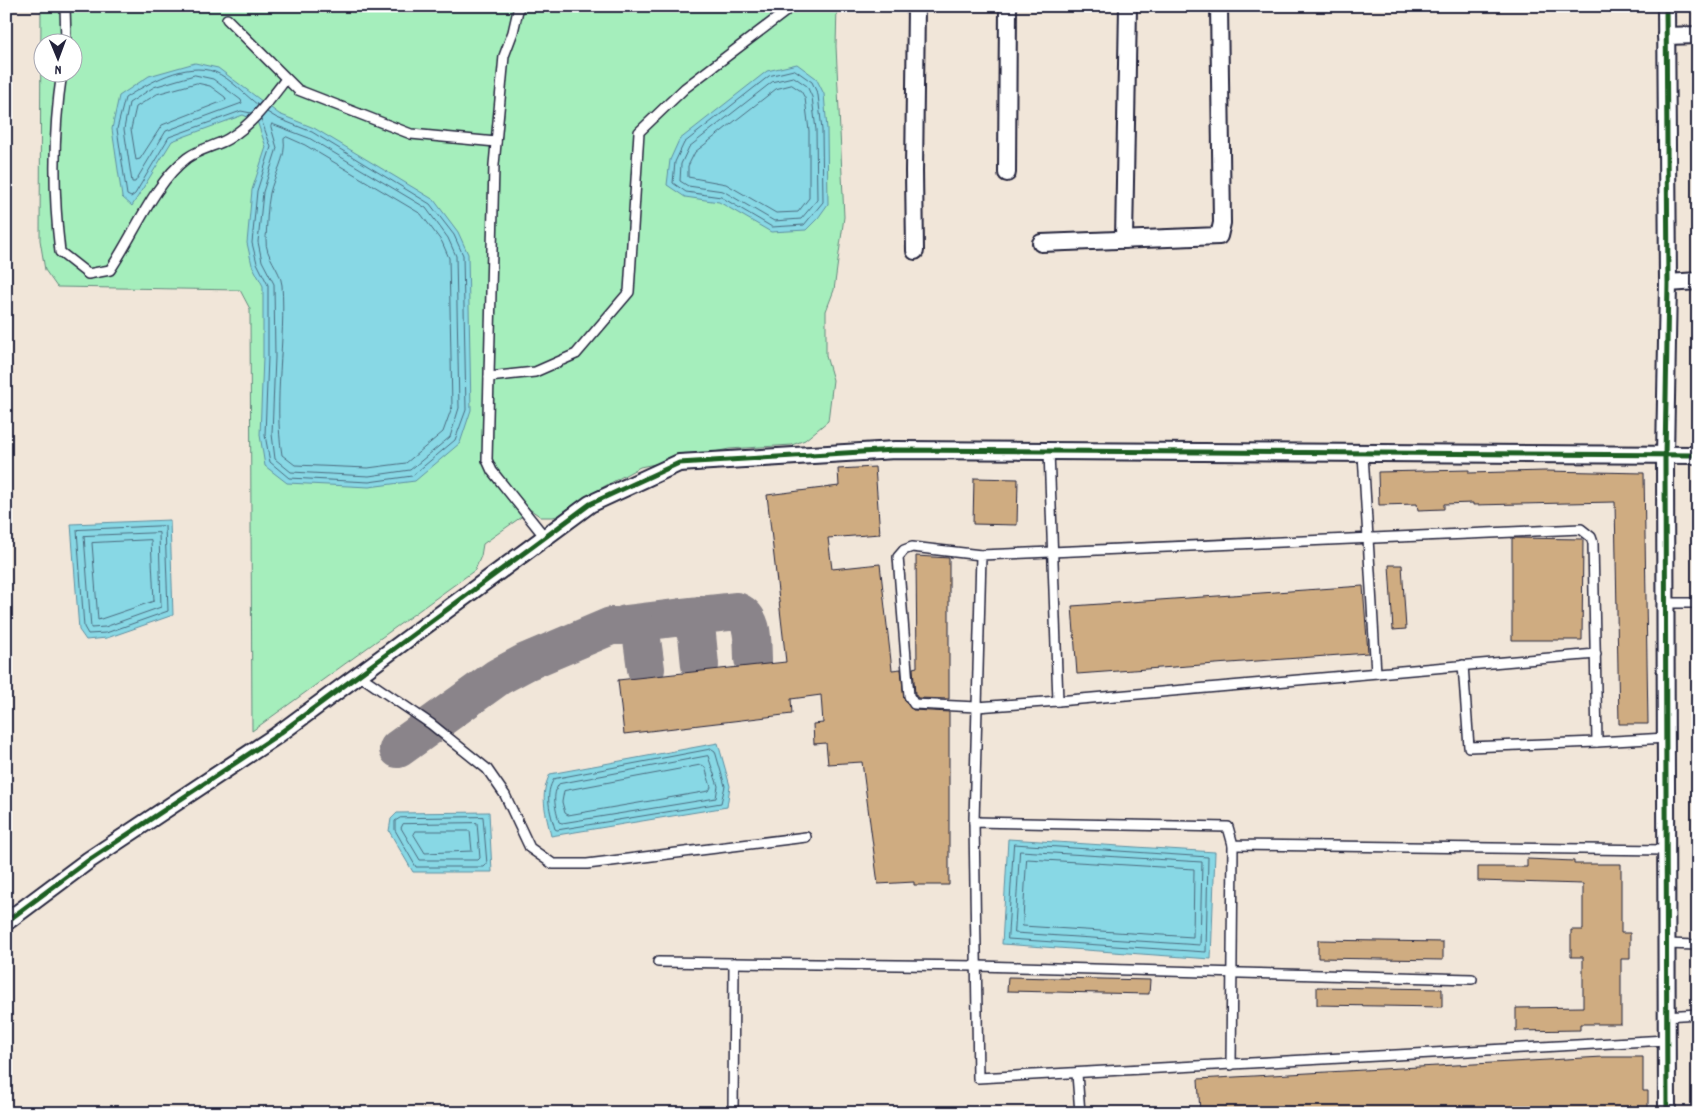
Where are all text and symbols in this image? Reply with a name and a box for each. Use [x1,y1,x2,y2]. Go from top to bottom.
north arrow [32,32,82,82]
text: N [54,59,62,79]

